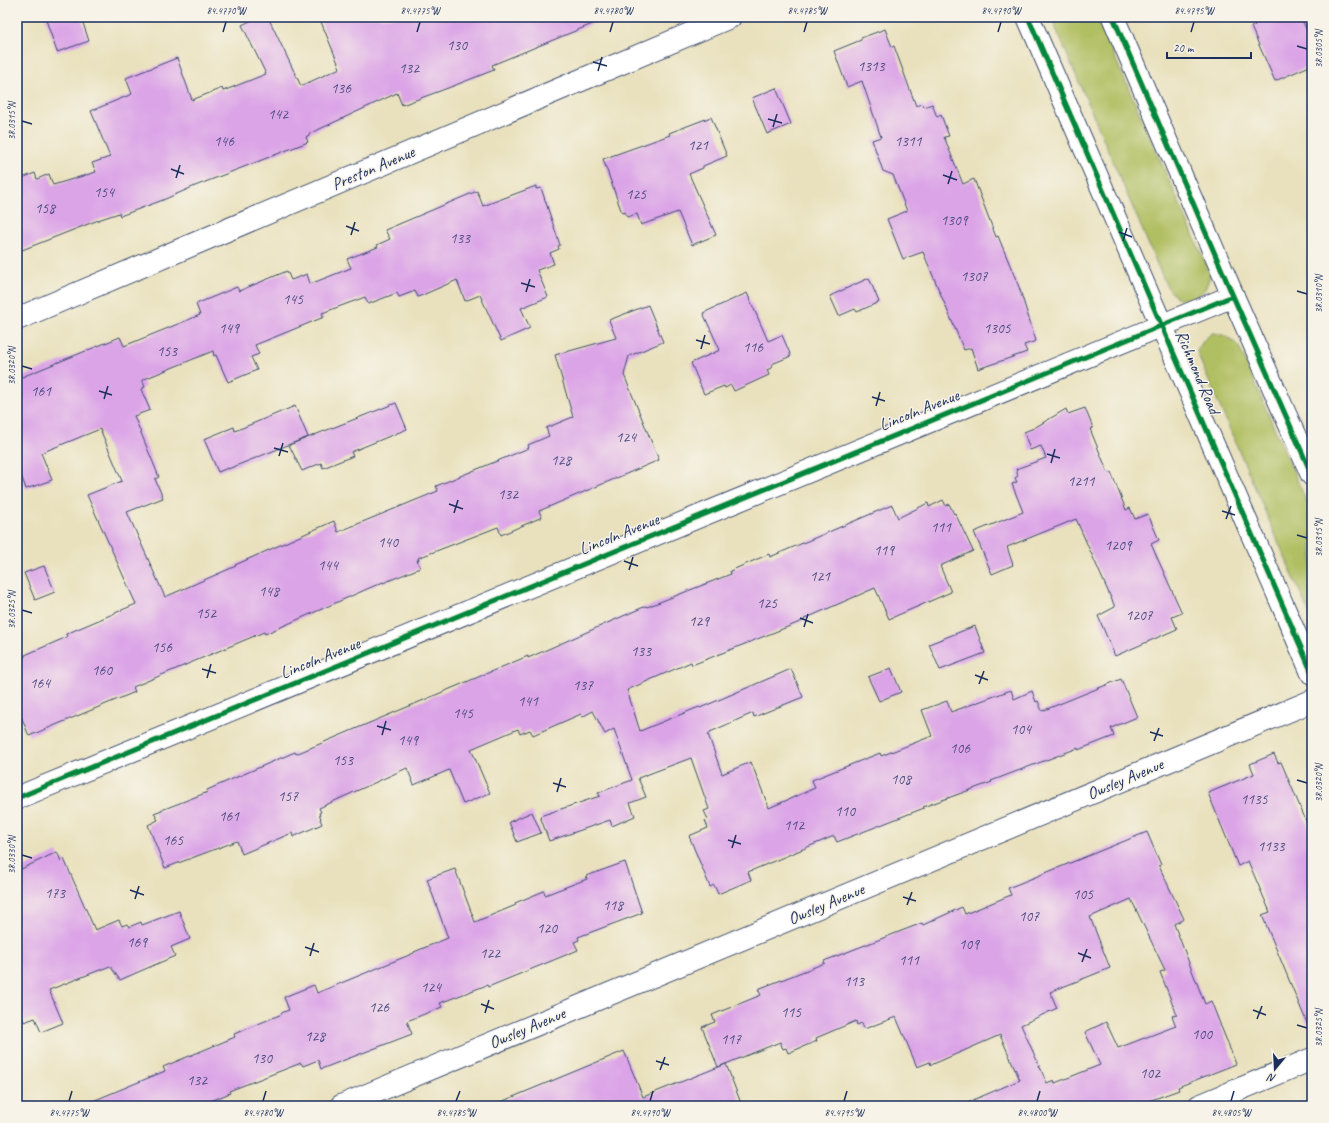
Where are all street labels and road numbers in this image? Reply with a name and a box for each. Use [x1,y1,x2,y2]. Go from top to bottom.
street label: Preston Avenue [328,141,419,195]
street label: Richmond Road [1171,327,1226,419]
street label: Lincoln Avenue [876,384,963,435]
street label: Lincoln Avenue [576,508,663,559]
street label: Lincoln Avenue [277,632,364,683]
street label: Owsley Avenue [1084,753,1168,804]
street label: Owsley Avenue [785,878,869,929]
street label: Owsley Avenue [486,1002,570,1053]

